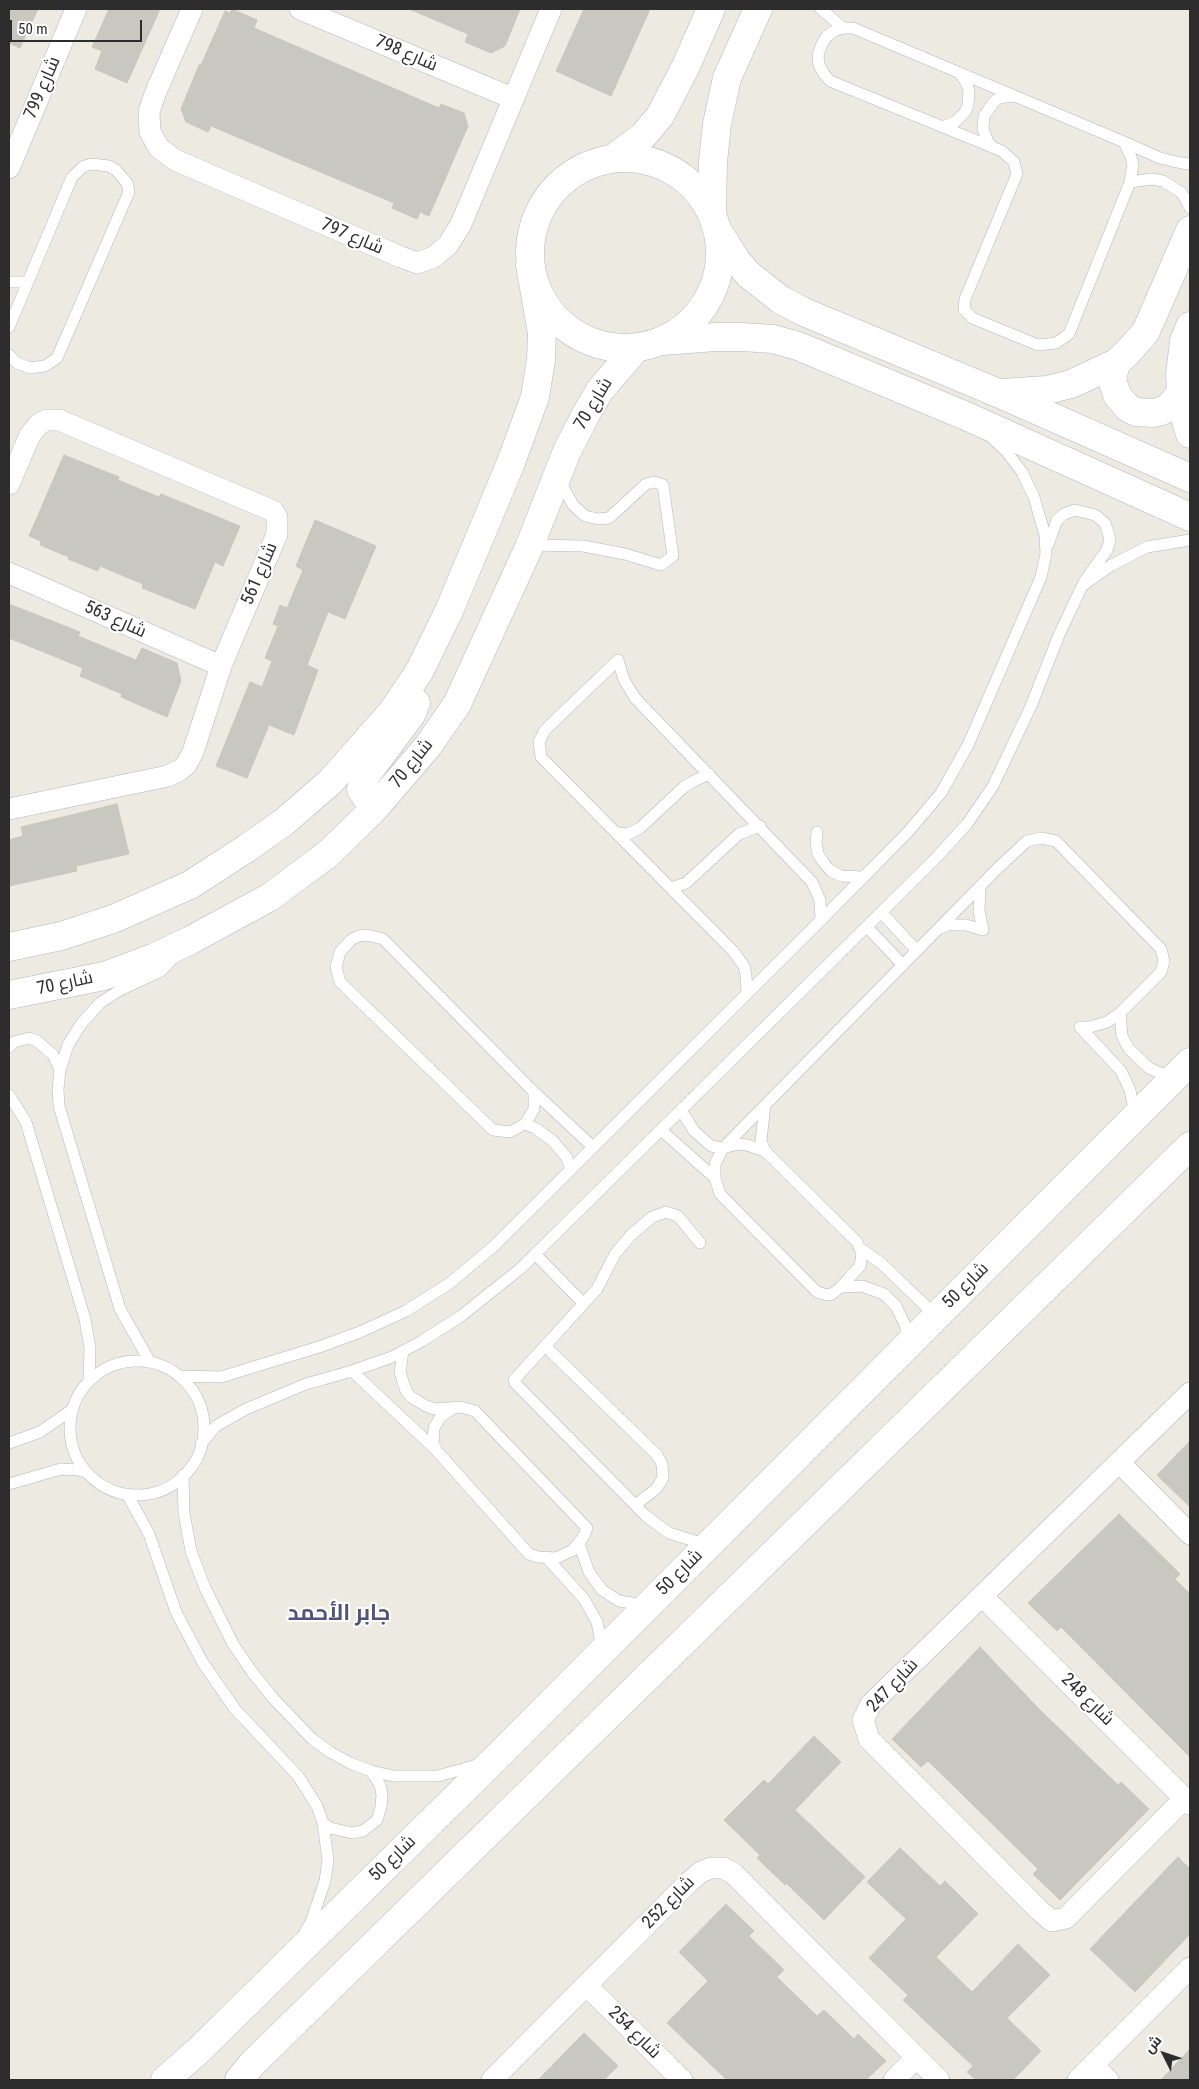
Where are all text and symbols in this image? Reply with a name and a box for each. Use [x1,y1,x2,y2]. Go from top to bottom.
scale bar [12,10,145,42]
text: 50 m [18,20,48,38]
street label: شارع 798 [372,31,440,77]
street label: شارع 799 [20,54,66,122]
street label: شارع 797 [318,214,386,260]
street label: شارع 70 [570,374,618,434]
street label: شارع 561 [237,540,283,608]
street label: شارع 563 [81,597,149,643]
street label: شارع 70 [386,735,438,793]
street label: شارع 70 [35,968,95,1000]
street label: شارع 50 [938,1258,994,1314]
street label: شارع 50 [652,1545,708,1601]
district label: جابر الأحمد [288,1601,390,1627]
street label: شارع 247 [863,1655,923,1717]
street label: شارع 248 [1056,1669,1118,1731]
street label: شارع 50 [365,1832,421,1886]
street label: شارع 252 [638,1872,700,1934]
street label: شارع 254 [603,2002,665,2064]
north arrow [1139,2029,1189,2079]
text: ش [1141,2032,1165,2056]

